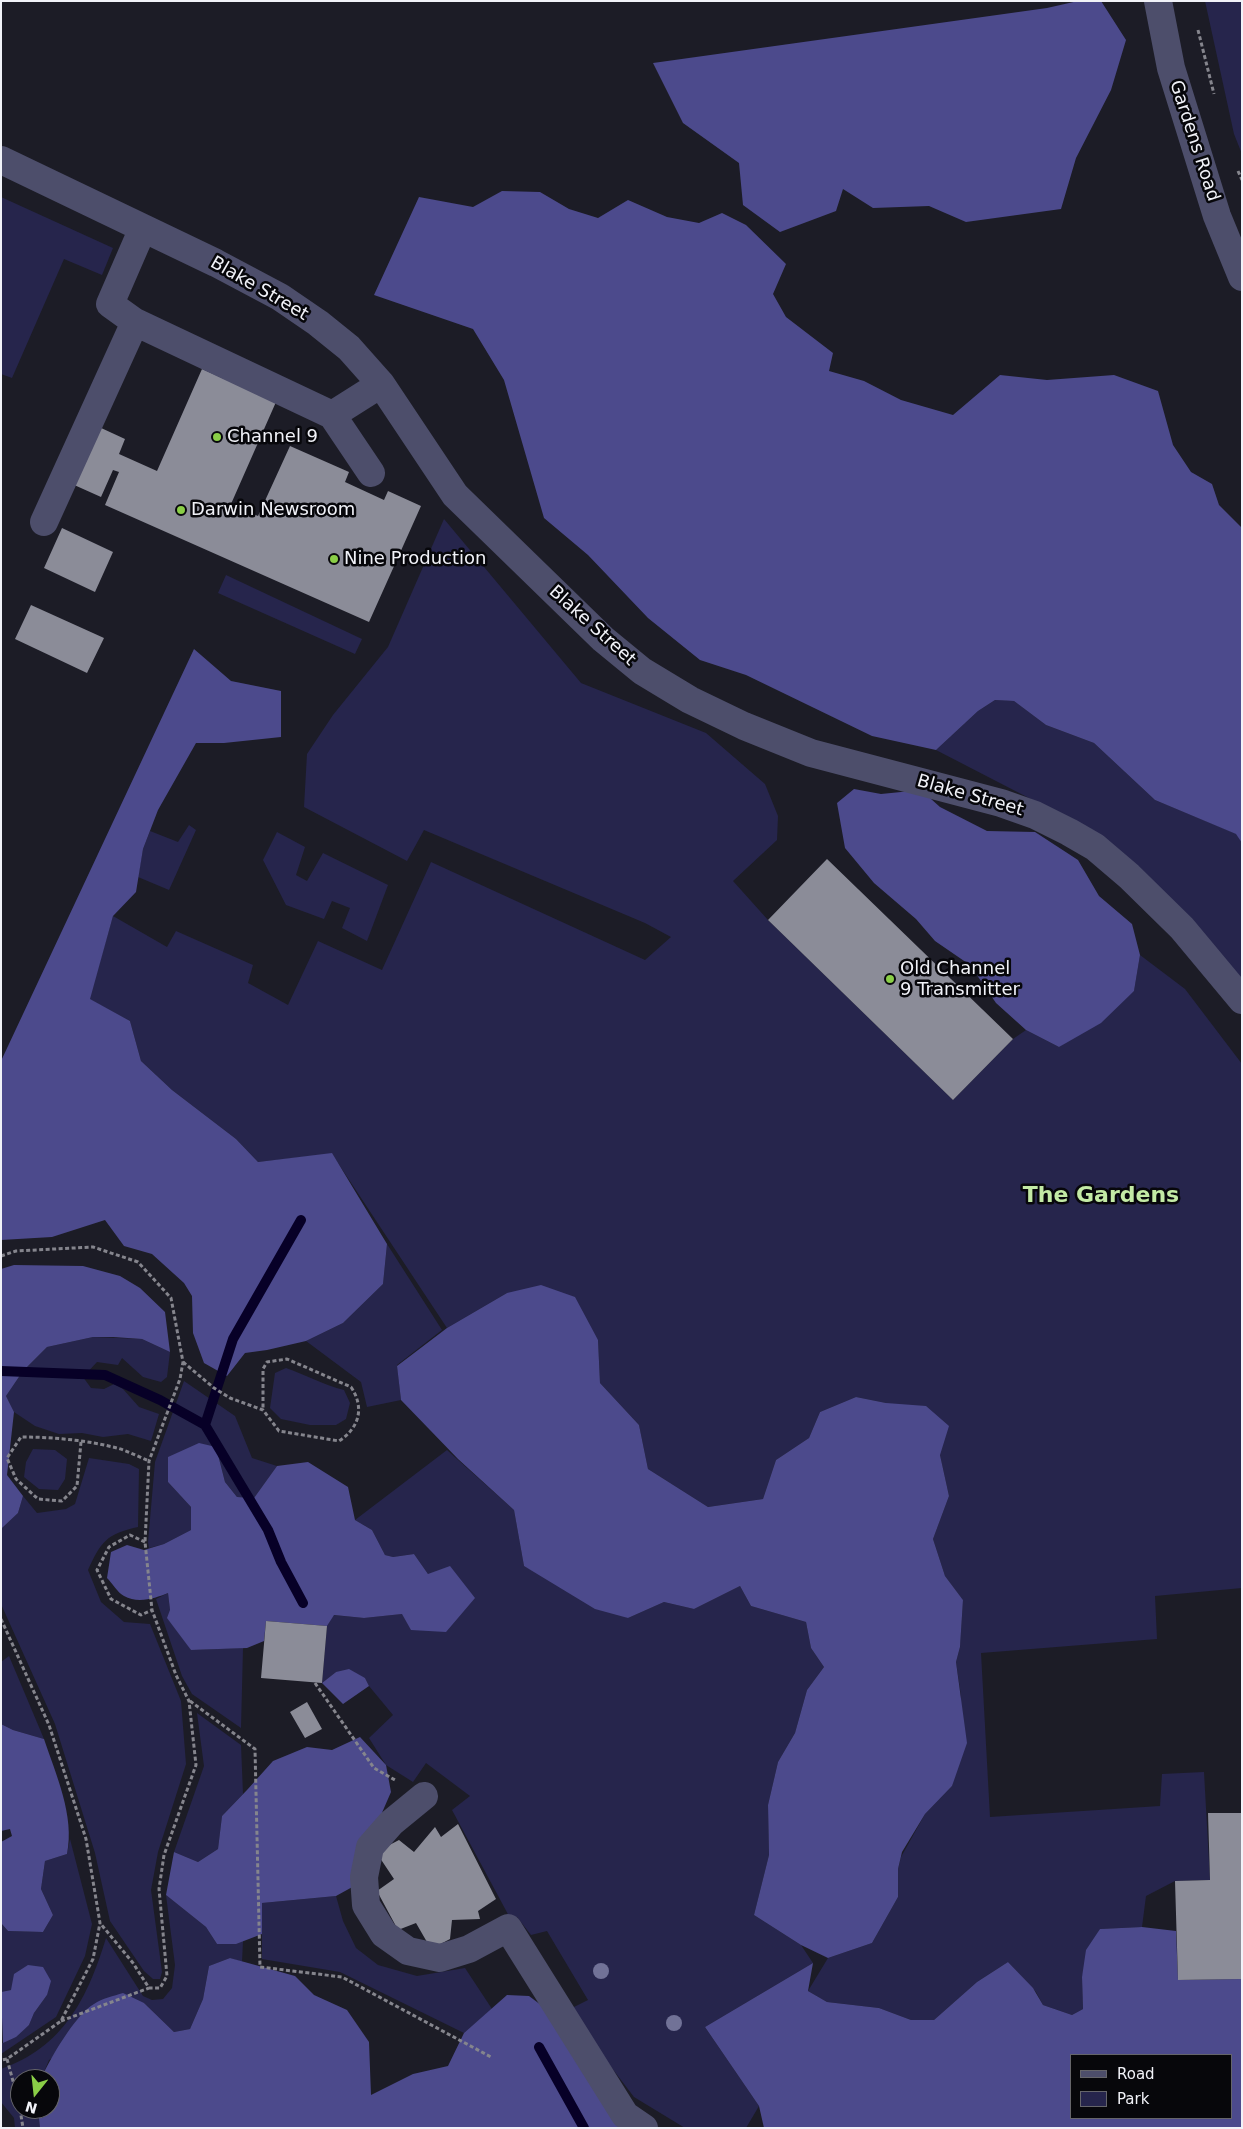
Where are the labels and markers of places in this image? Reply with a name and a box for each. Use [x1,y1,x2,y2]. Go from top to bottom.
place label: Channel 9 [227,426,318,448]
marker: Channel 9 [211,431,223,443]
place label: Darwin Newsroom [191,499,355,521]
marker: Darwin Newsroom [175,504,187,516]
place label: Nine Production [344,548,486,570]
marker: Nine Production [328,553,340,565]
place label: Old Channel 9 Transmitter [900,958,1020,1001]
marker: Old Channel 9 Transmitter [884,973,896,985]

